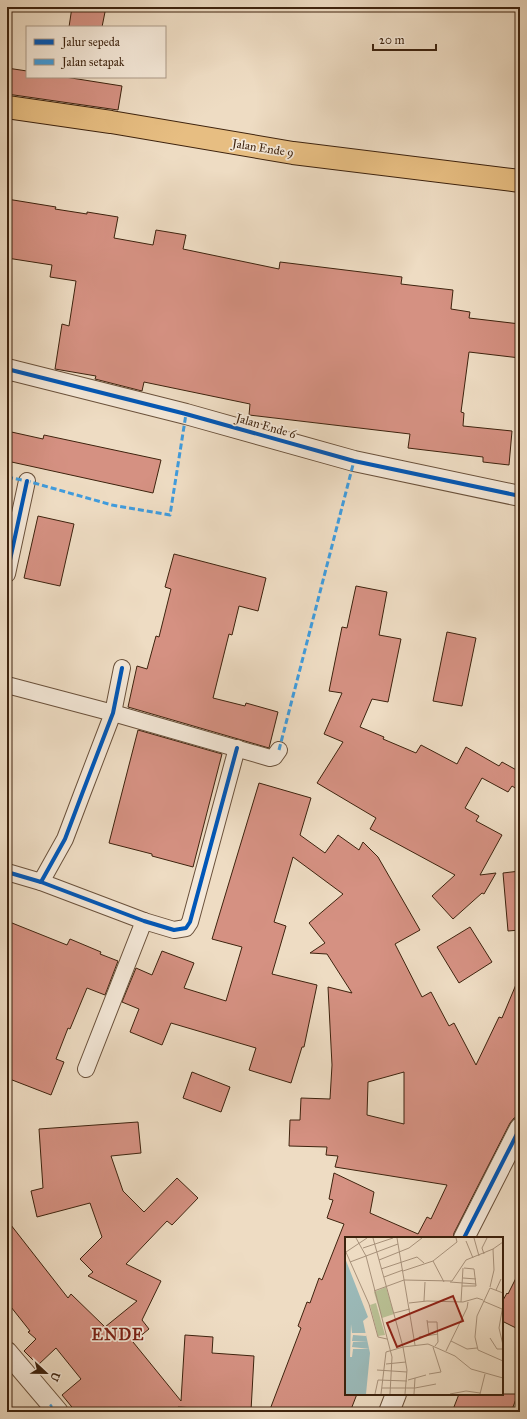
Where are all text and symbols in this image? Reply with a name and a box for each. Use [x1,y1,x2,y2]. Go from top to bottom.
legend [26,26,166,78]
scale bar [373,26,436,52]
text: 20 m [379,33,405,47]
text: Jalur sepeda [60,35,121,50]
text: Jalan setapak [60,55,125,70]
street label: Jalan Ende 9 [229,136,295,161]
street label: Jalan Ende 6 [232,410,298,442]
inset map [345,1237,503,1395]
district label: ENDE [92,1325,144,1344]
north arrow [26,1353,66,1393]
text: U [47,1370,62,1383]

